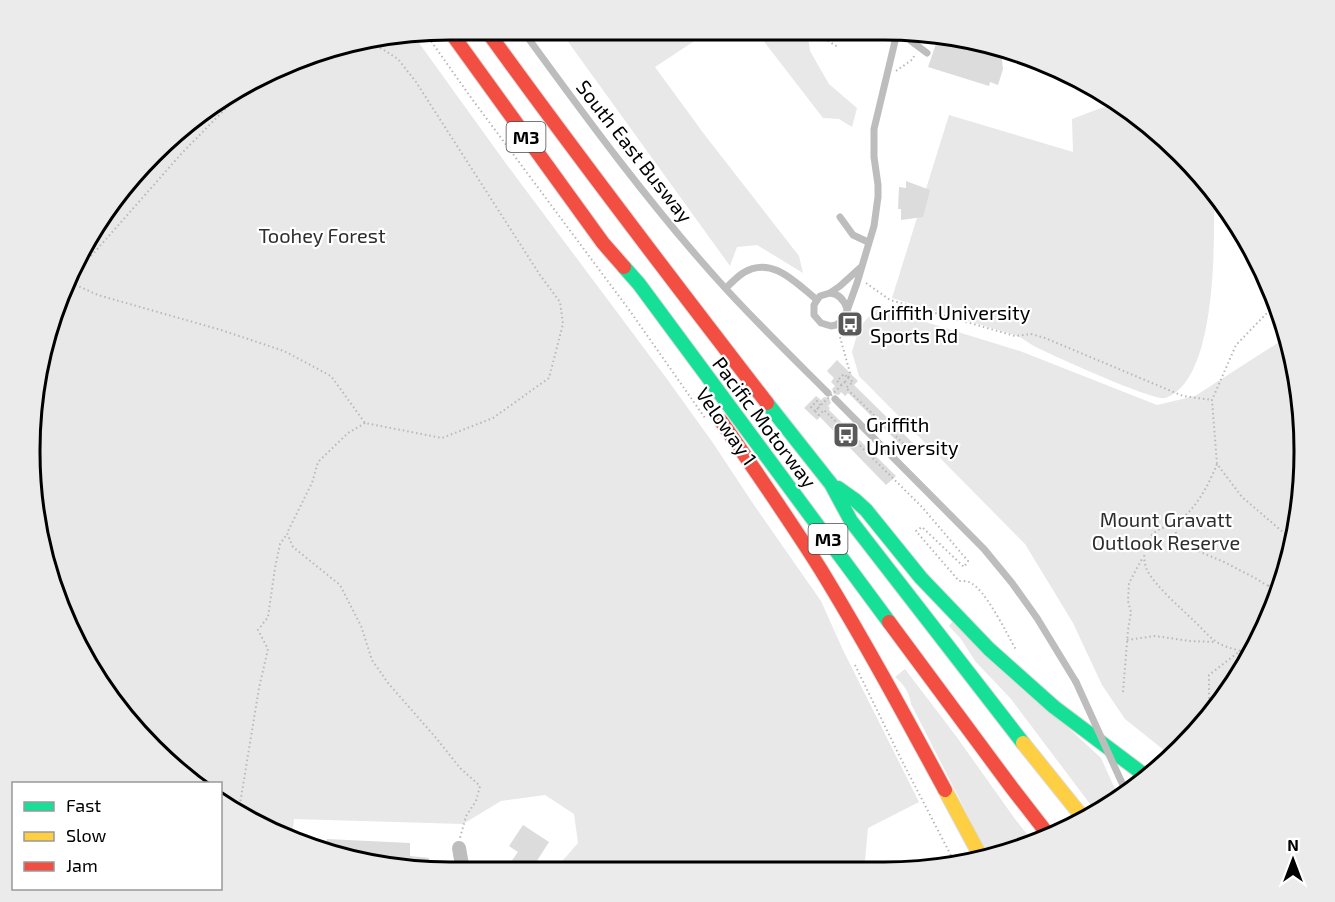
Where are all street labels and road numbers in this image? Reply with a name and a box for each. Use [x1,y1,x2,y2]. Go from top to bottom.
street label: South East Busway [572,75,698,227]
road number: M3 [506,122,546,152]
street label: Pacific Motorway [708,352,822,493]
street label: Veloway 1 [692,383,762,469]
road number: M3 [808,524,848,554]

